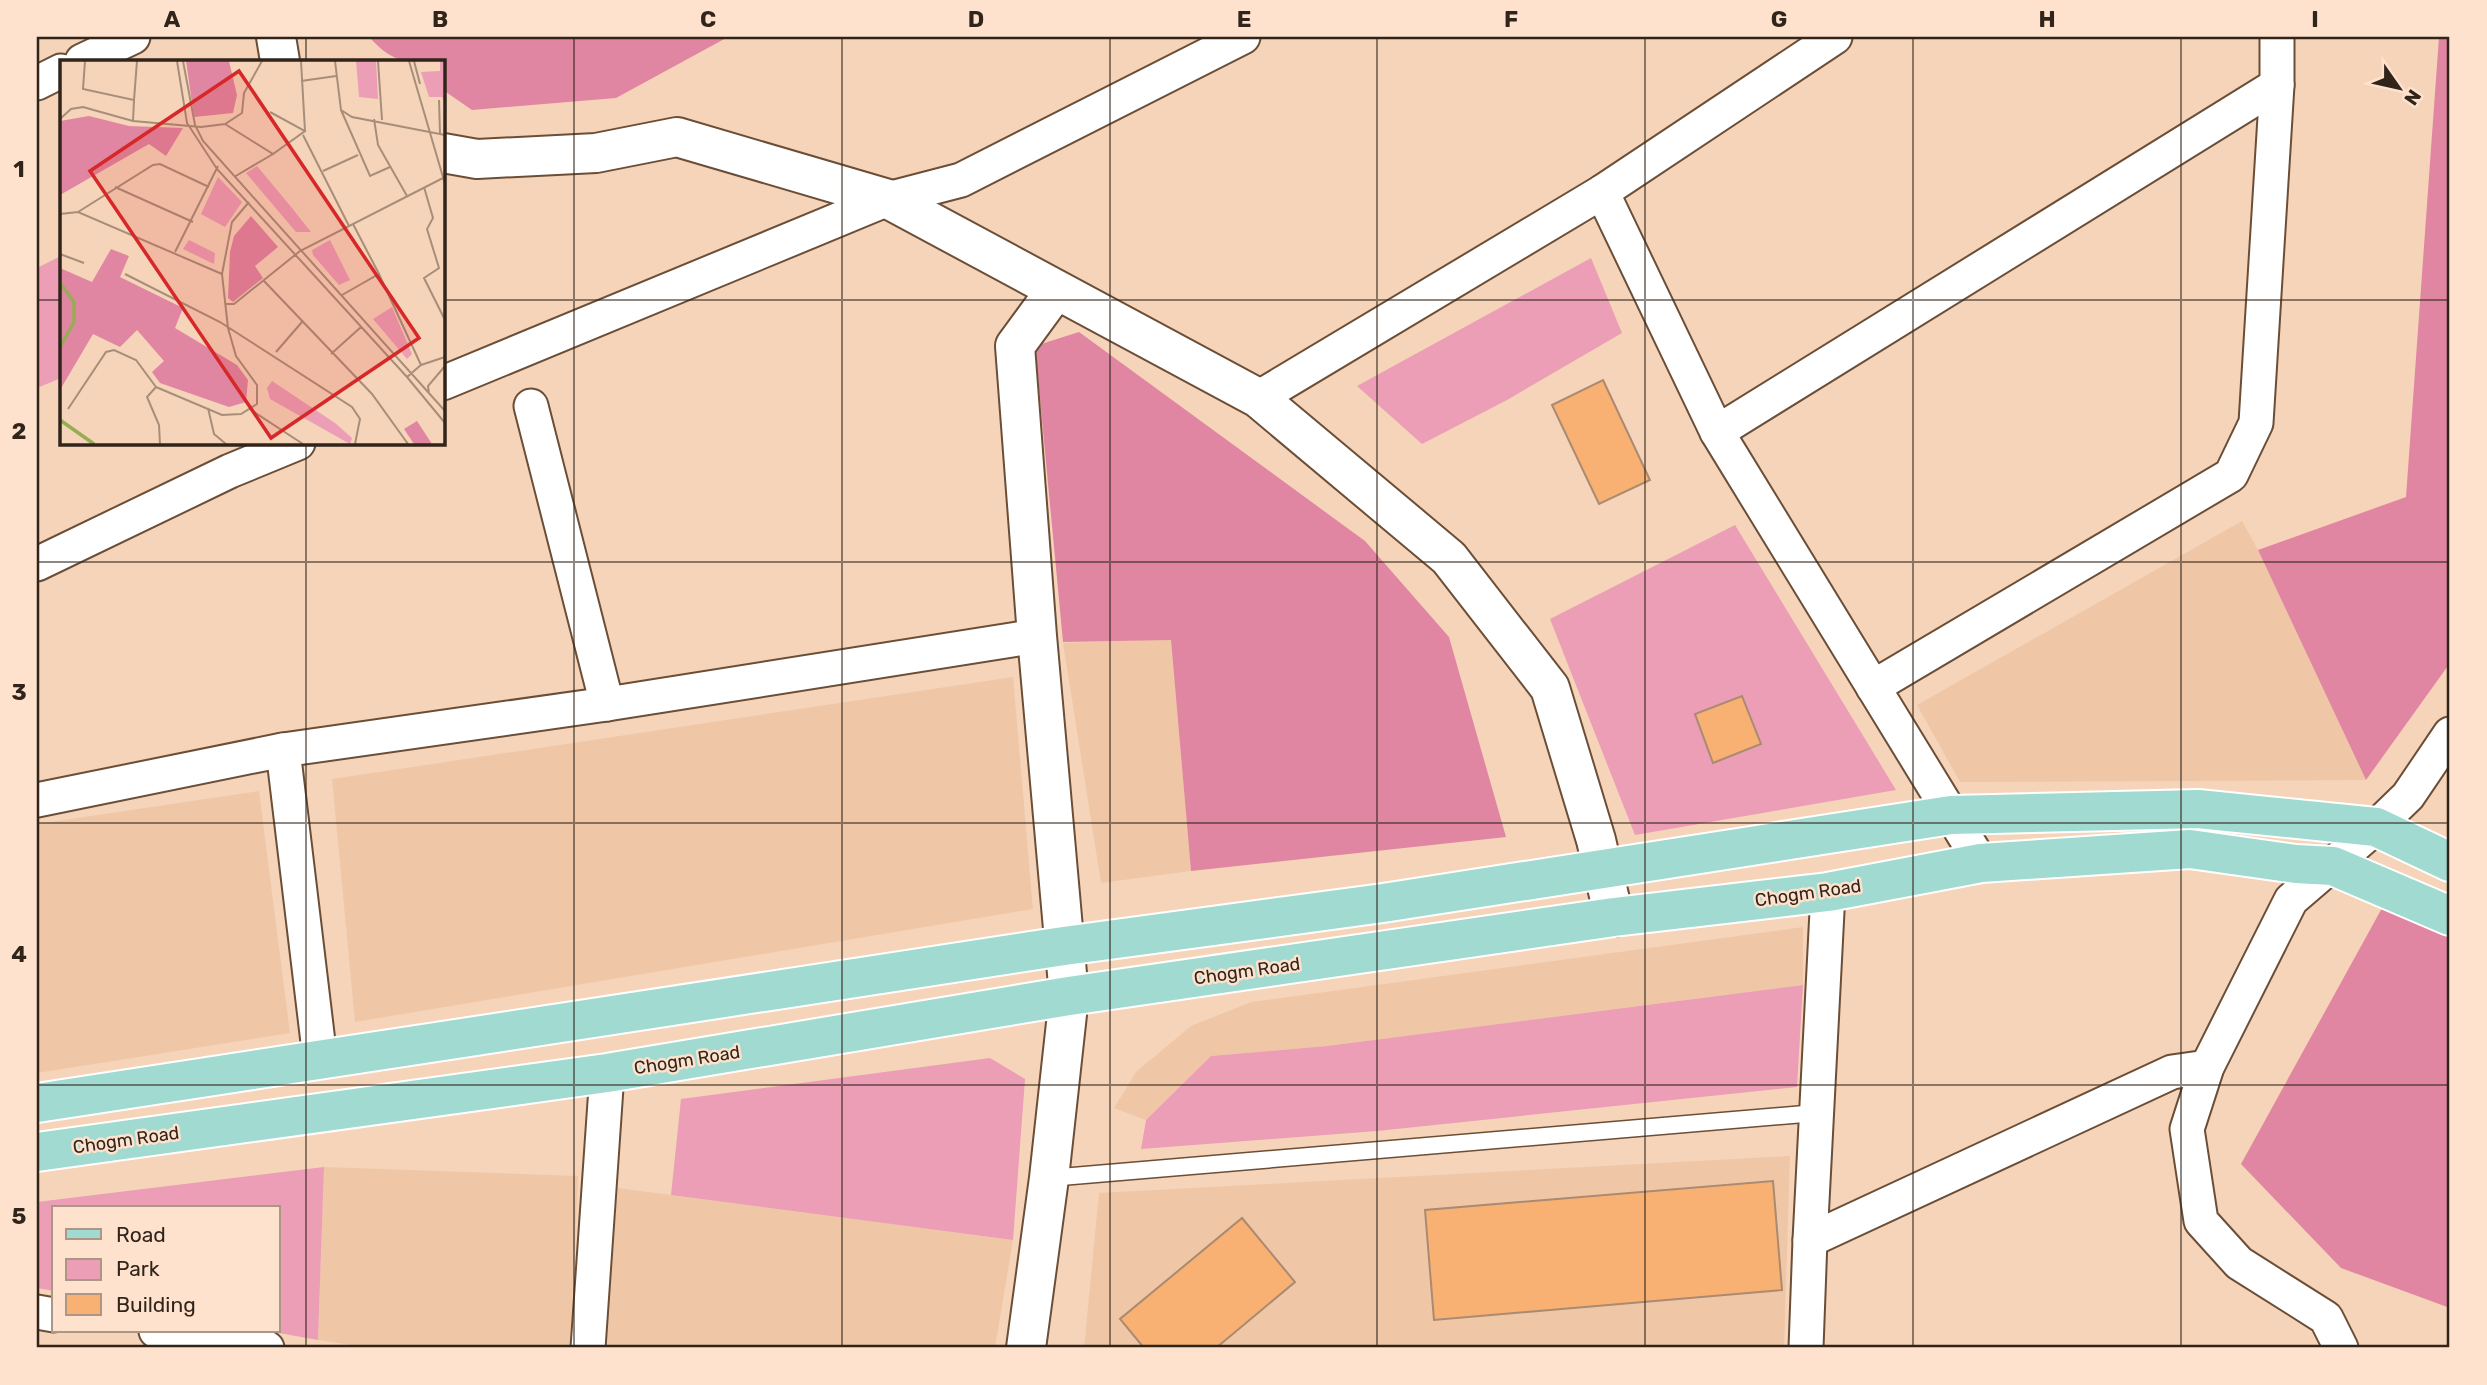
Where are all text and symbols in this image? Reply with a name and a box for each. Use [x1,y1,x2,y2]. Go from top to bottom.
text: A [164,5,181,33]
text: B [432,5,448,33]
text: C [700,5,716,33]
text: D [968,5,984,33]
text: E [1237,5,1251,33]
text: F [1504,5,1518,33]
text: G [1771,5,1787,33]
text: H [2038,5,2056,33]
text: I [2311,5,2319,33]
north arrow [2364,52,2434,122]
inset map [60,60,444,444]
text: N [2399,85,2426,109]
text: 1 [13,155,25,183]
text: 2 [12,417,26,445]
text: 3 [11,678,27,706]
street label: Chogm Road [1753,875,1863,911]
text: 4 [11,940,27,968]
street label: Chogm Road [1192,953,1302,989]
street label: Chogm Road [632,1041,742,1079]
street label: Chogm Road [71,1122,181,1158]
text: 5 [12,1202,27,1230]
legend [52,1206,280,1332]
text: Road [116,1222,166,1247]
text: Park [116,1256,160,1281]
text: Building [116,1292,196,1317]

